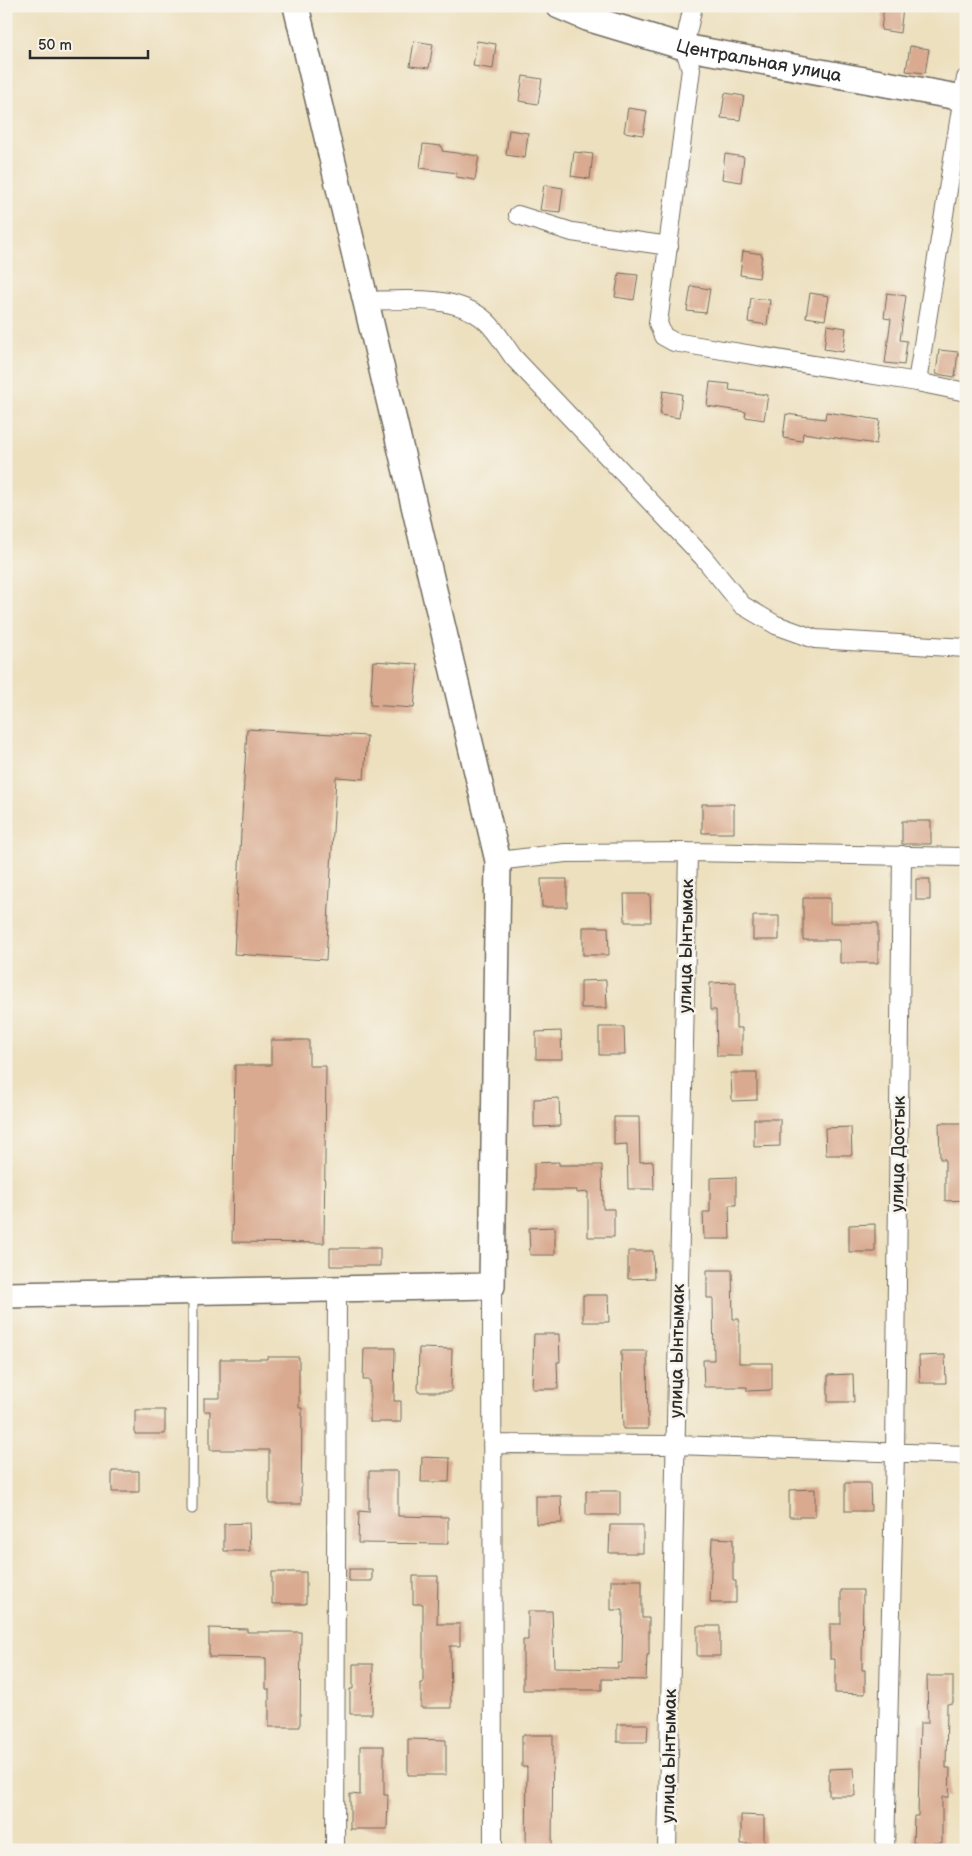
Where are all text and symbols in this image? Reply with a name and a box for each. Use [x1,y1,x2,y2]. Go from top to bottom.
scale bar [30,28,148,60]
street label: Центральная улица [674,35,844,87]
text: 50 m [38,36,72,55]
street label: улица Ынтымак [675,878,698,1013]
street label: улица Достык [887,1095,910,1212]
street label: улица Ынтымак [666,1283,689,1418]
street label: улица Ынтымак [658,1688,681,1823]

